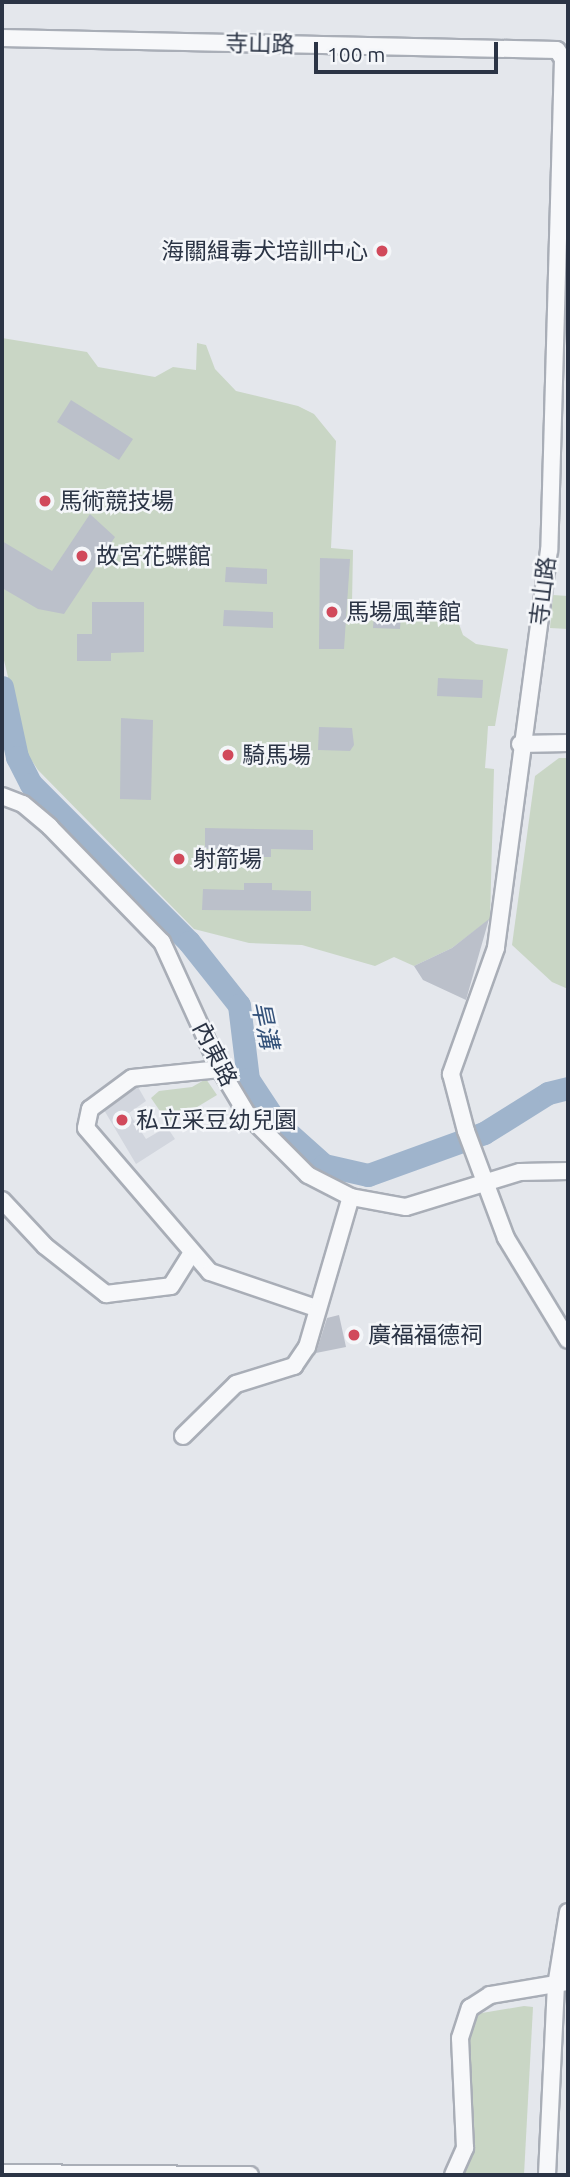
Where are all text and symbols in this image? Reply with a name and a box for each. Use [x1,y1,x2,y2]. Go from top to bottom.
scale bar [318,28,502,72]
street label: 寺山路 [225,30,295,58]
text: 100 m [327,42,385,66]
place label: 海關緝毒犬培訓中心 [161,237,368,265]
marker: 海關緝毒犬培訓中心 [374,243,390,259]
place label: 馬術競技場 [59,487,174,515]
marker: 馬術競技場 [37,493,53,509]
place label: 故宮花蝶館 [96,542,211,570]
marker: 故宮花蝶館 [74,548,90,564]
street label: 寺山路 [525,555,561,627]
place label: 馬場風華館 [346,598,461,626]
marker: 馬場風華館 [324,604,340,620]
place label: 騎馬場 [242,741,311,769]
marker: 騎馬場 [220,747,236,763]
place label: 射箭場 [193,845,262,873]
marker: 射箭場 [171,851,187,867]
water label: 旱溝 [246,999,284,1051]
street label: 內東路 [187,1017,243,1091]
place label: 私立采豆幼兒園 [136,1106,297,1134]
marker: 私立采豆幼兒園 [114,1112,130,1128]
place label: 廣福福德祠 [368,1321,483,1349]
marker: 廣福福德祠 [346,1327,362,1343]

